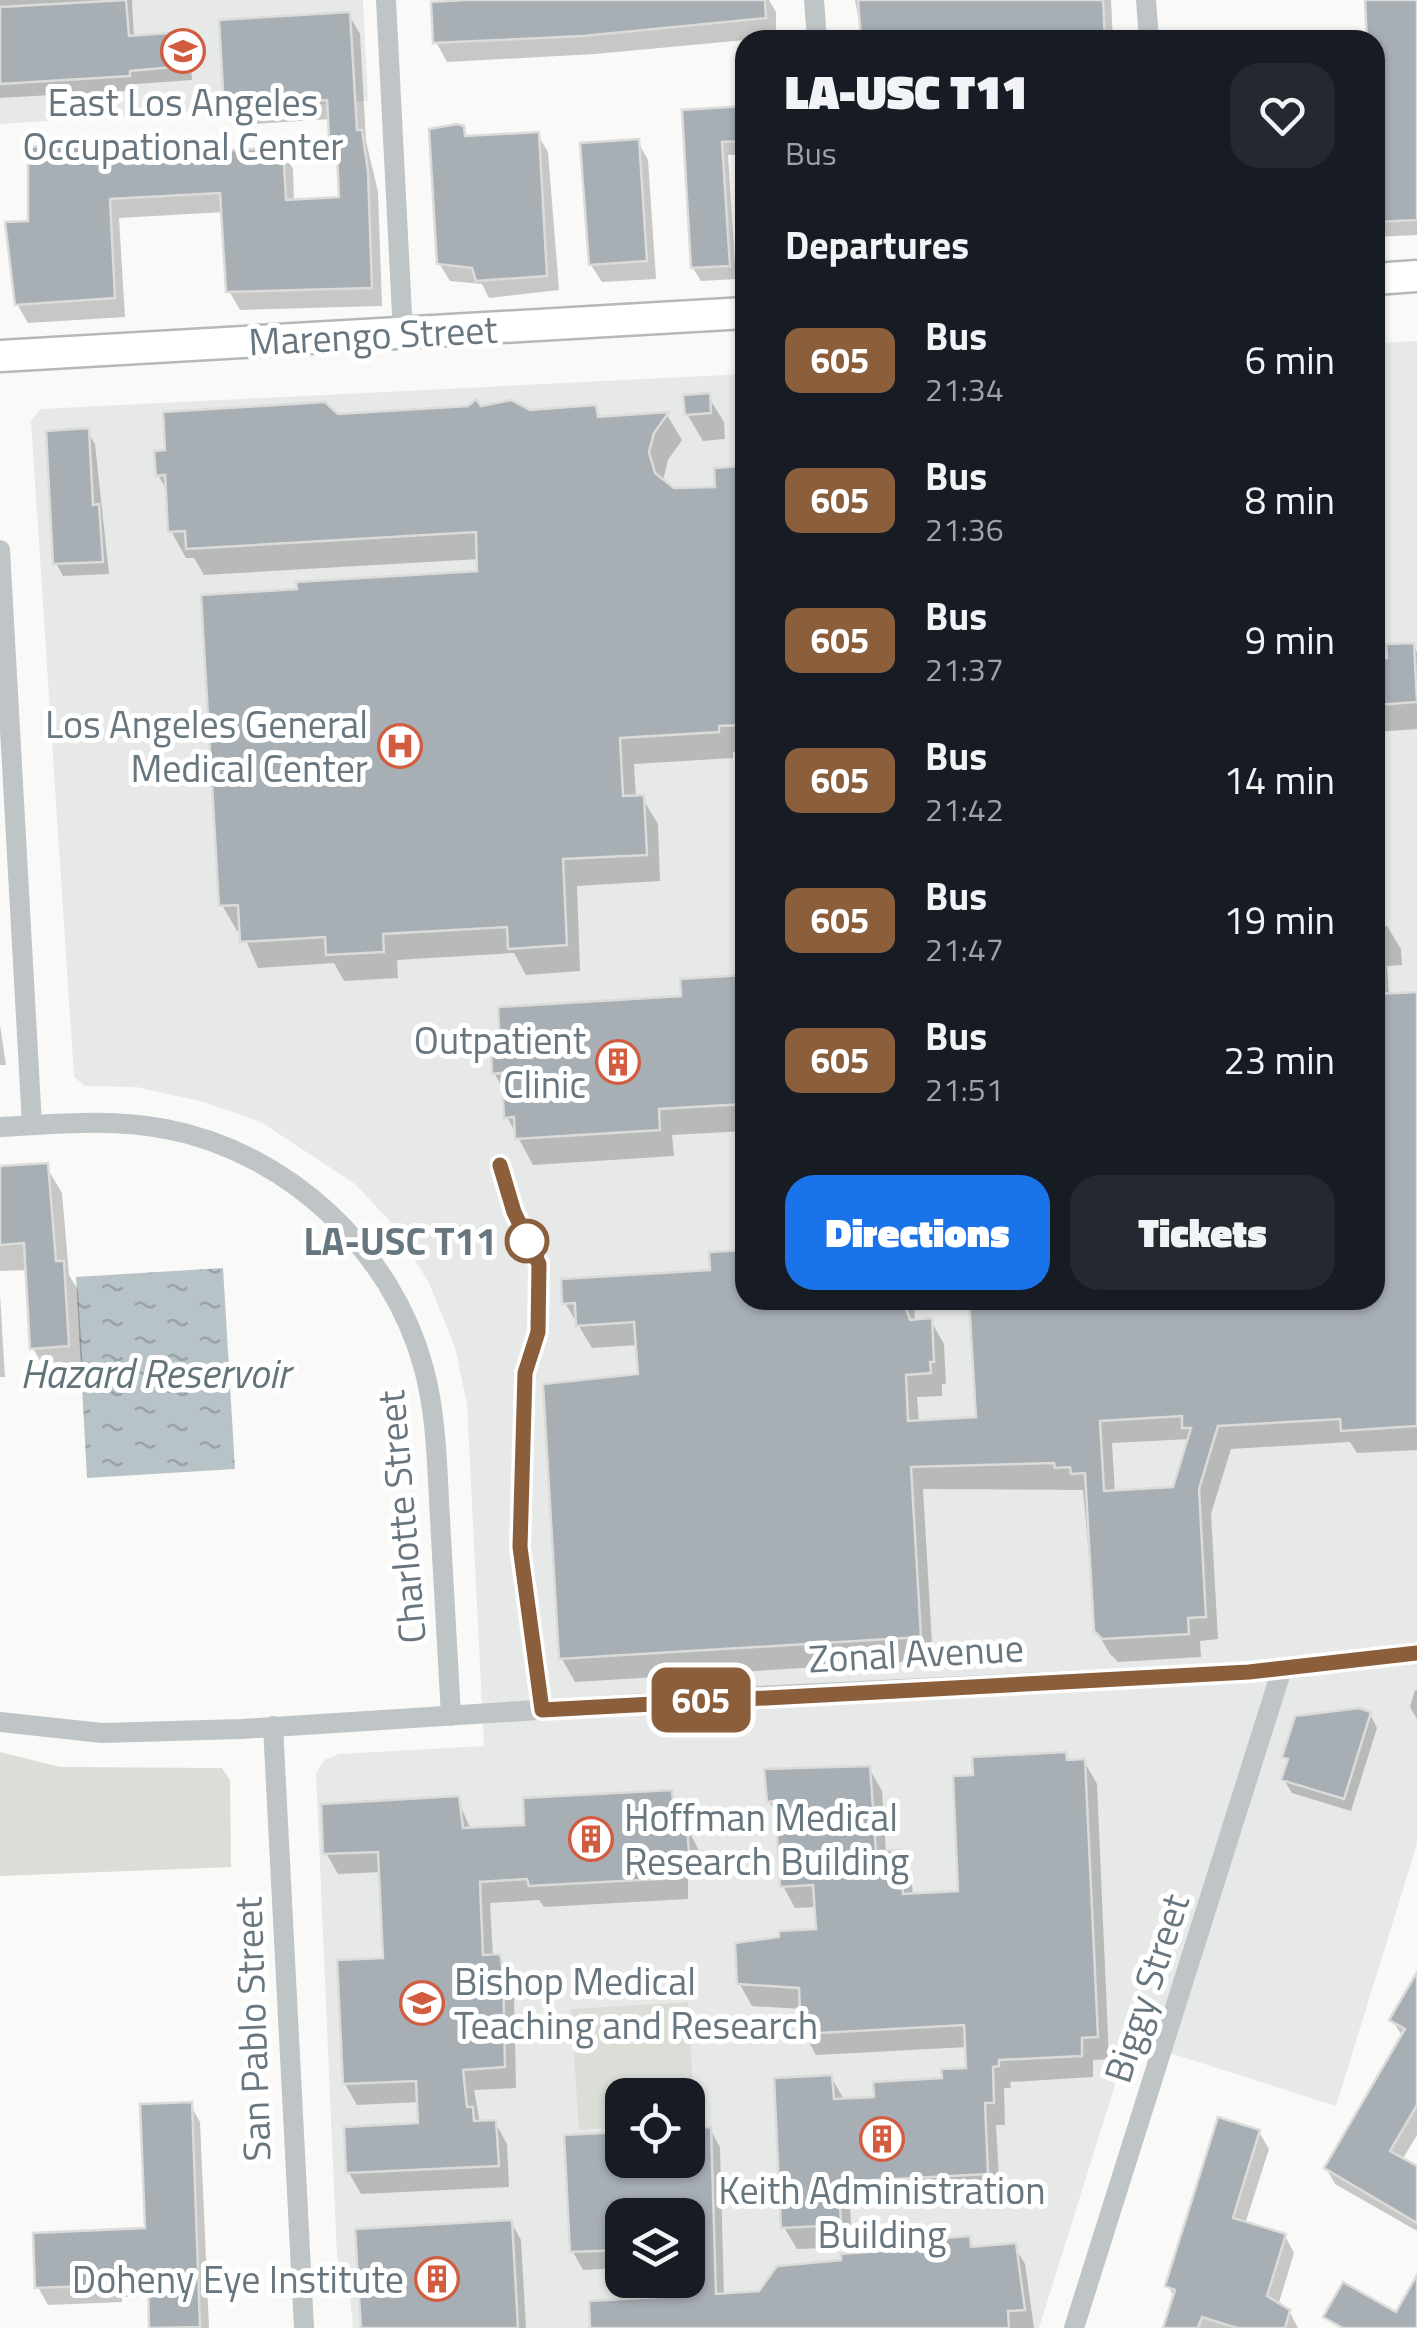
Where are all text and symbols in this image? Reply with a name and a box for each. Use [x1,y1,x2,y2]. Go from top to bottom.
school or university icon: East Los Angeles Occupational Center [160,28,206,74]
text: LA-USC T11 [785,55,1028,128]
button: heart [1230,63,1335,168]
place label: East Los Angeles Occupational Center [23,73,344,175]
text: Bus [785,129,837,177]
text: Departures [785,216,969,274]
street label: Marengo Street [247,300,499,370]
text: Bus [925,307,987,365]
text: 6 min [1245,331,1335,389]
text: 605 [811,333,869,387]
text: 21:34 [925,365,1004,413]
text: Bus [925,447,987,505]
text: 8 min [1245,471,1335,529]
text: 605 [811,473,869,527]
text: 21:36 [925,505,1004,553]
text: Bus [925,587,987,645]
text: 9 min [1245,611,1335,669]
text: 605 [811,613,869,667]
text: 21:37 [925,645,1004,693]
place label: Los Angeles General Medical Center [45,695,368,797]
hospital icon: Los Angeles General Medical Center [377,723,423,769]
text: Bus [925,727,987,785]
text: 14 min [1224,751,1335,809]
text: 605 [811,753,869,807]
text: 21:42 [925,785,1004,833]
text: Bus [925,867,987,925]
text: 19 min [1224,891,1335,949]
text: 605 [811,893,869,947]
text: 21:47 [925,925,1004,973]
text: Bus [925,1007,987,1065]
place label: Outpatient Clinic [414,1011,586,1113]
text: 23 min [1224,1031,1335,1089]
text: 605 [811,1033,869,1087]
building icon: Outpatient Clinic [595,1039,641,1085]
text: 21:51 [925,1065,1004,1113]
button: Directions [785,1175,1050,1290]
button: Tickets [1070,1175,1335,1290]
place label: LA-USC T11 [304,1212,497,1270]
marker: LA-USC T11 [506,1220,548,1262]
water label: Hazard Reservoir [20,1343,294,1404]
street label: Charlotte Street [361,1388,441,1646]
street label: Zonal Avenue [807,1618,1025,1688]
line badge: 605 [644,1668,758,1732]
text: 605 [672,1673,730,1727]
place label: Hoffman Medical Research Building [624,1788,909,1890]
building icon: Hoffman Medical Research Building [568,1816,614,1862]
street label: Biggy Street [1088,1886,1204,2090]
street label: San Pablo Street [218,1896,286,2162]
place label: Bishop Medical Teaching and Research [454,1952,818,2054]
school or university icon: Bishop Medical Teaching and Research [399,1980,445,2026]
map controls [605,2078,705,2298]
button: locate [605,2078,705,2178]
building icon: Keith Administration Building [859,2116,905,2162]
place label: Keith Administration Building [718,2161,1046,2263]
button: layers [605,2198,705,2298]
place label: Doheny Eye Institute [72,2250,404,2308]
building icon: Doheny Eye Institute [414,2256,460,2302]

